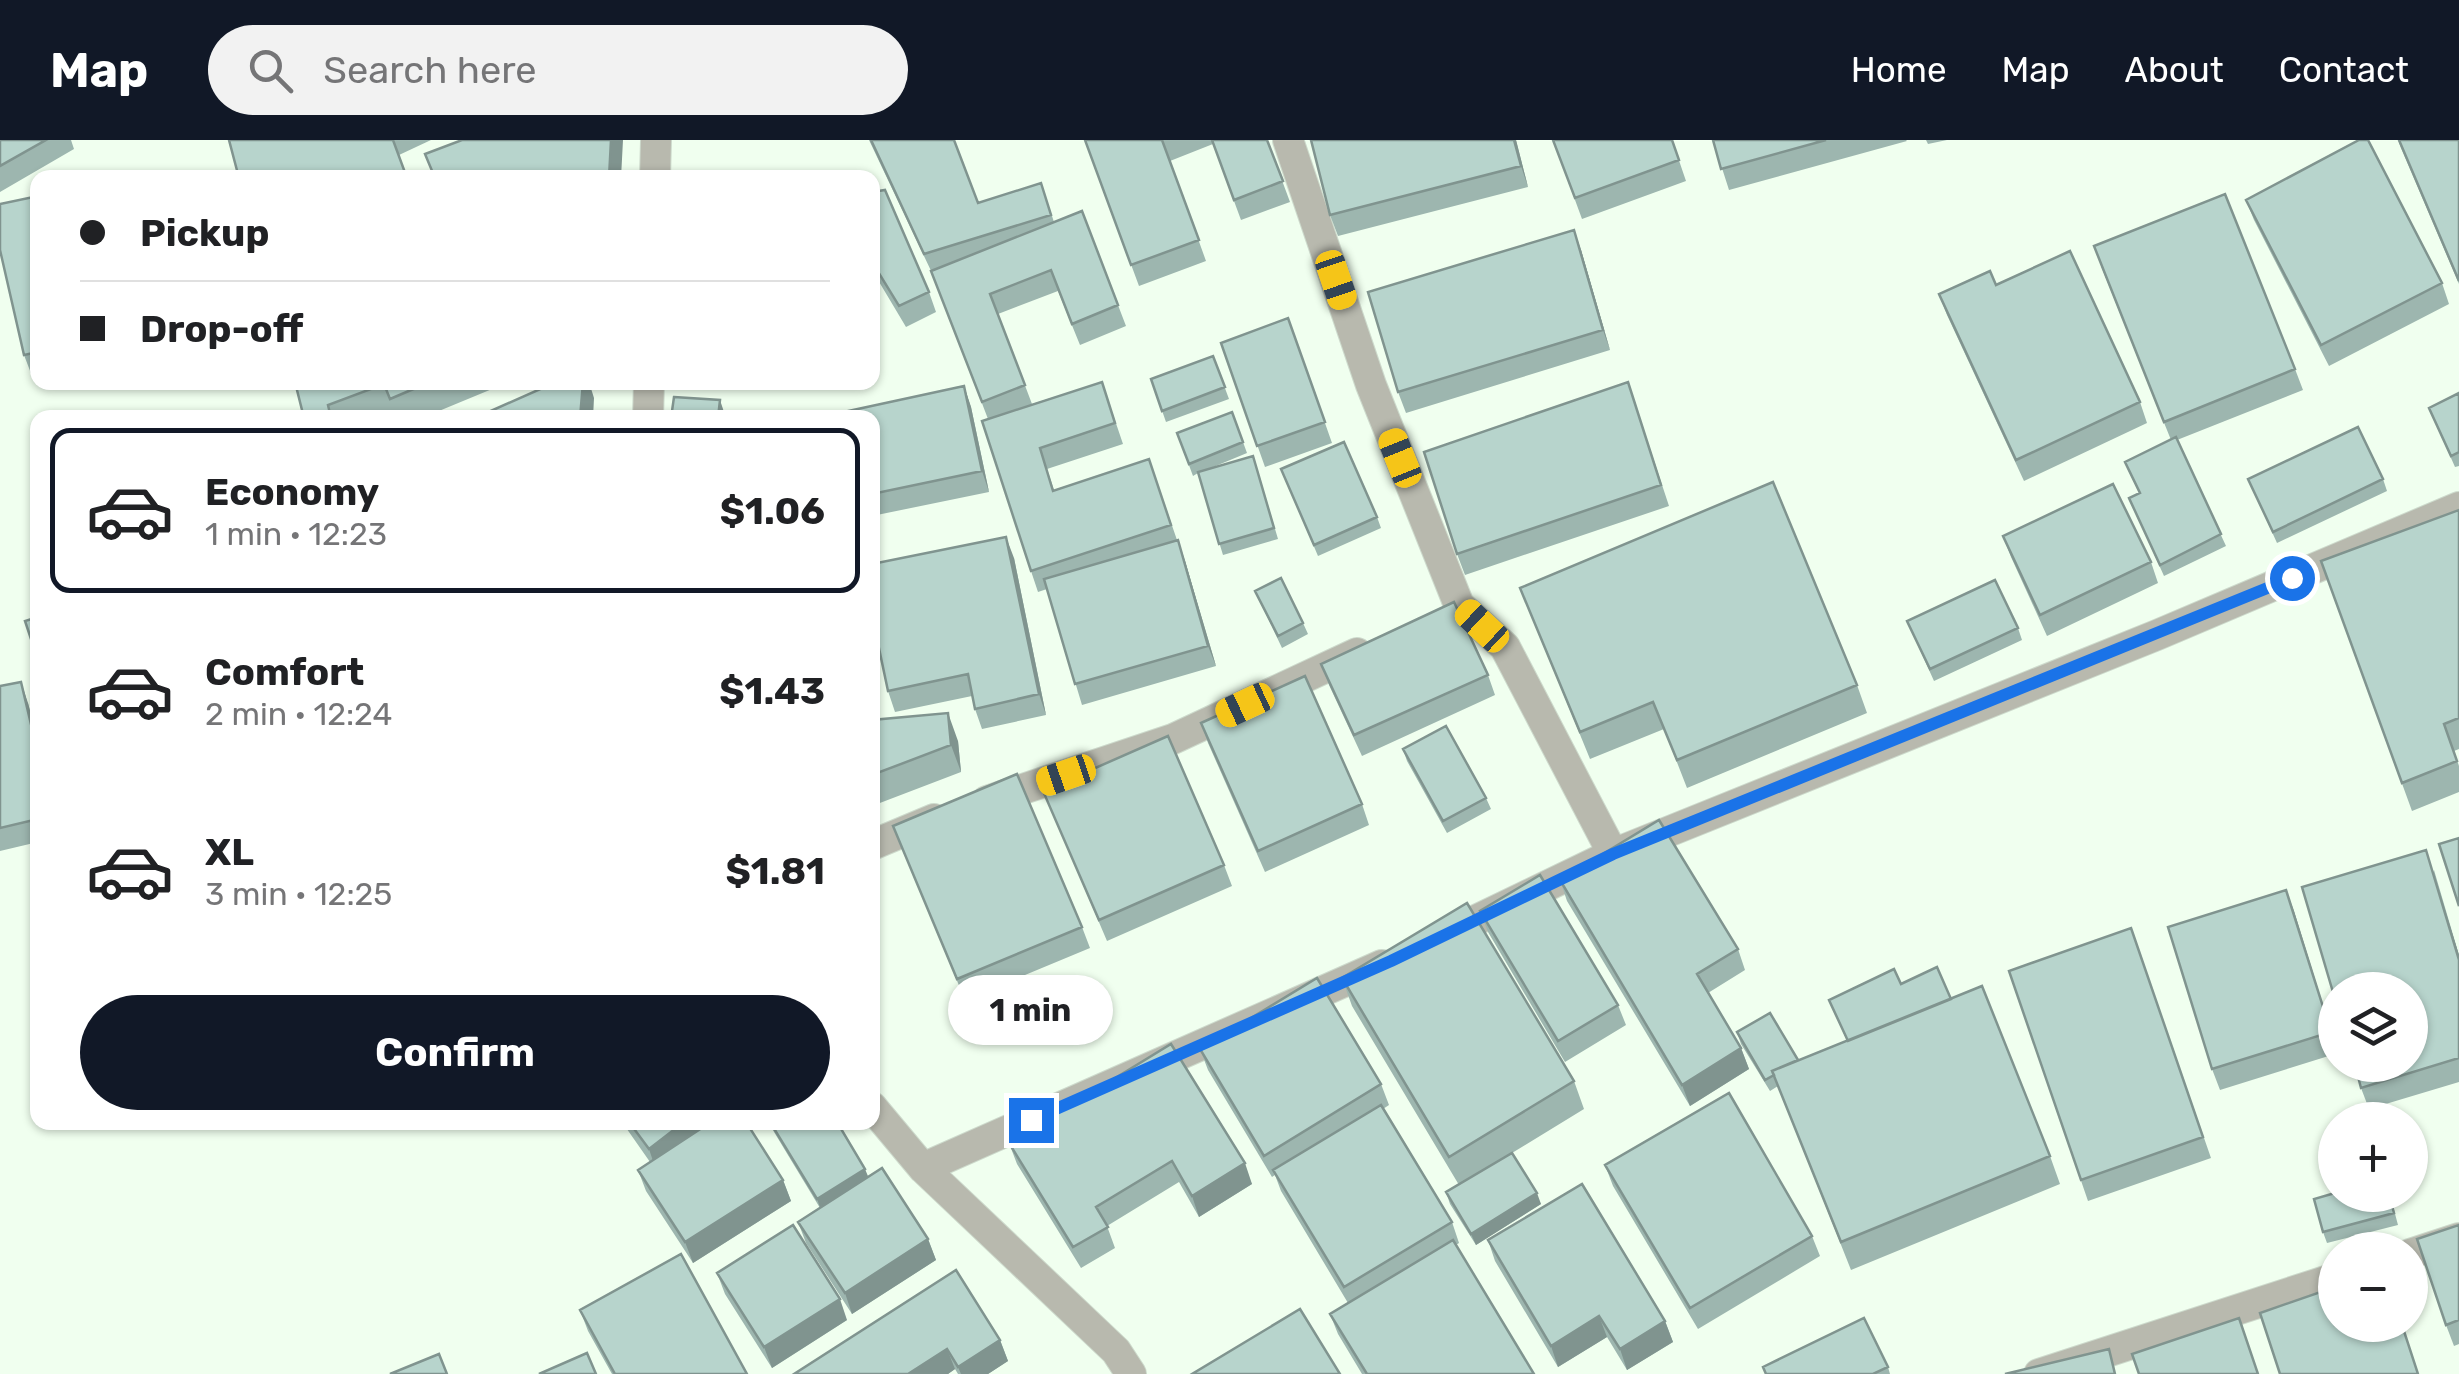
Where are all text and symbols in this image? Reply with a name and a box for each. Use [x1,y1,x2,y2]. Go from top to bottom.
search box [208,25,908,115]
text: Map [50,42,148,99]
icon: search [243,43,298,98]
text: Search here [323,47,537,93]
text: Home [1851,49,1947,91]
text: Map [2002,49,2070,91]
text: About [2125,49,2224,91]
text: Contact [2279,49,2409,91]
text: Pickup [140,210,269,256]
car [1312,247,1360,313]
text: Drop-off [140,306,303,352]
car [1375,425,1425,491]
icon: car [85,466,175,556]
text: Economy [205,469,379,515]
text: $1.06 [720,488,825,534]
text: 1 min · 12:23 [205,515,387,553]
route start [2270,556,2315,601]
car [1450,595,1514,657]
icon: car [85,646,175,736]
text: Comfort [205,649,364,695]
text: $1.43 [719,668,825,714]
car [1211,679,1279,731]
text: 2 min · 12:24 [205,695,392,733]
car [1033,751,1099,799]
icon: car [85,826,175,916]
text: XL [205,829,254,875]
text: $1.81 [725,848,825,894]
text: 3 min · 12:25 [205,875,392,913]
map controls [2318,972,2428,1342]
button: layers [2318,972,2428,1082]
callout: 1 min [948,975,1114,1045]
text: 1 min [990,991,1071,1029]
button: Confirm [80,995,830,1110]
route end [1009,1098,1054,1143]
button: + [2318,1102,2428,1212]
button: − [2318,1232,2428,1342]

